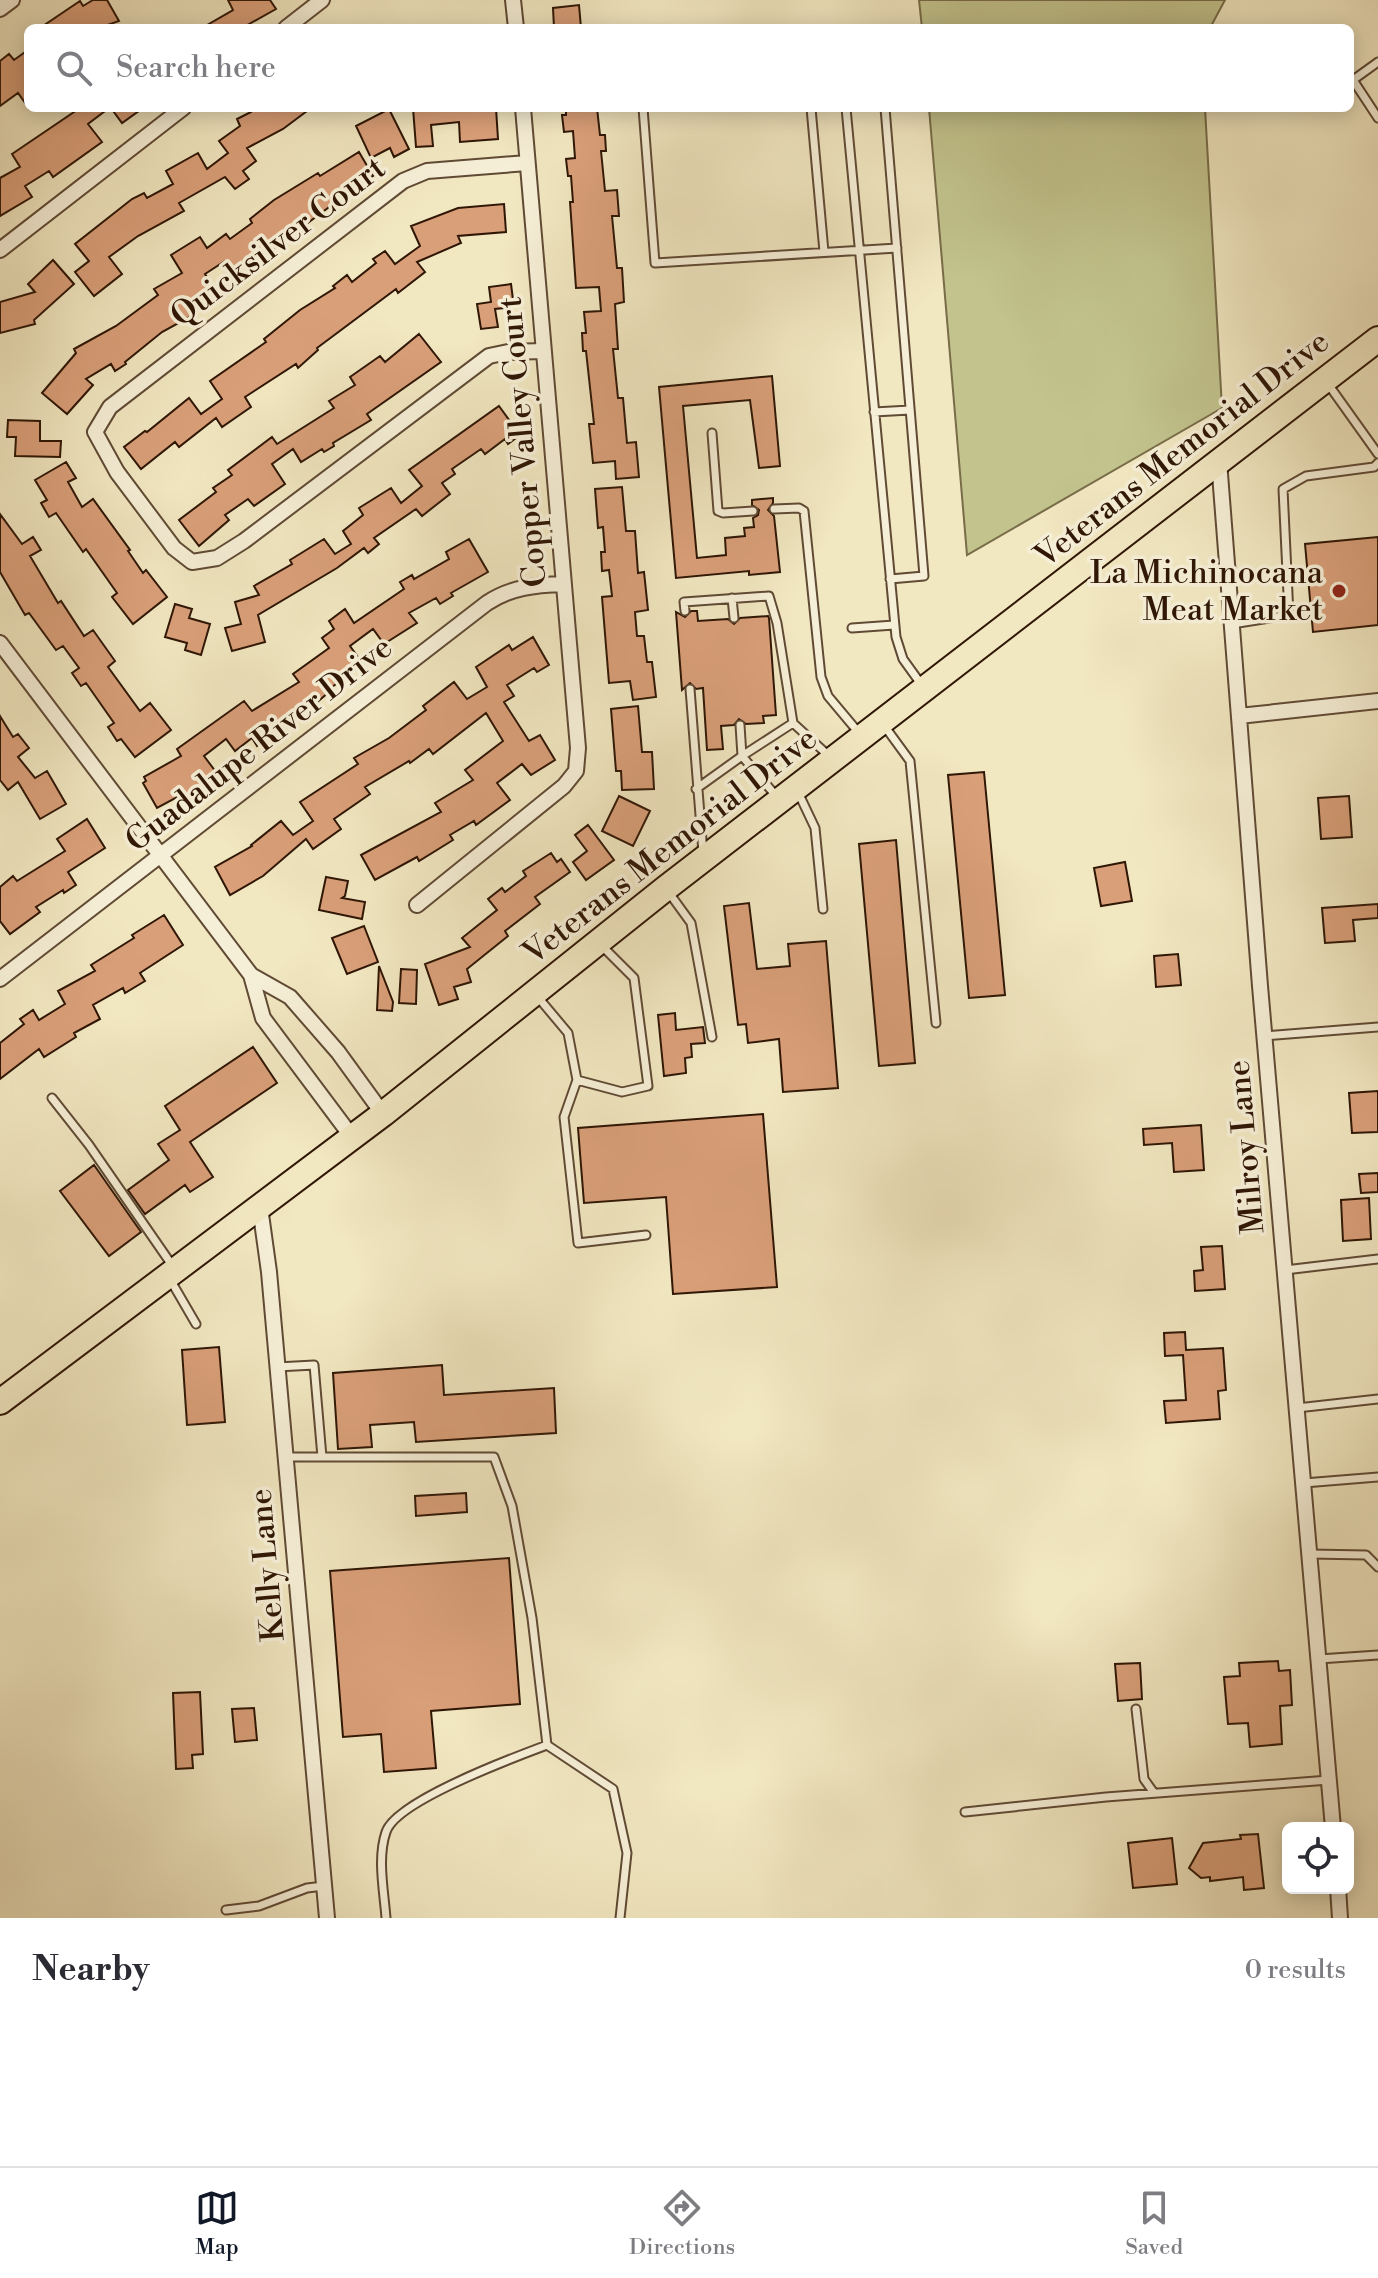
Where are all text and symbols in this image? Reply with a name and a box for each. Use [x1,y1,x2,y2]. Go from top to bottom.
search box [24,24,1354,112]
icon: search [52,46,96,90]
text: Search here [116,49,276,87]
street label: Quicksilver Court [163,148,393,336]
street label: Copper Valley Court [490,295,556,589]
street label: Veterans Memorial Drive [1026,322,1337,577]
place label: La Michinocana Meat Market [1090,553,1324,630]
marker: La Michinocana Meat Market [1330,582,1348,600]
street label: Guadalupe River Drive [118,627,400,861]
street label: Veterans Memorial Drive [514,719,825,974]
street label: Milroy Lane [1218,1059,1274,1235]
street label: Kelly Lane [240,1487,294,1643]
map controls [1282,1822,1354,1894]
button: locate [1282,1822,1354,1894]
text: Nearby [32,1949,150,1991]
text: 0 results [1245,1954,1346,1986]
tab: Map [195,2186,239,2261]
tab: Directions [629,2186,735,2261]
tab: Saved [1125,2186,1183,2261]

